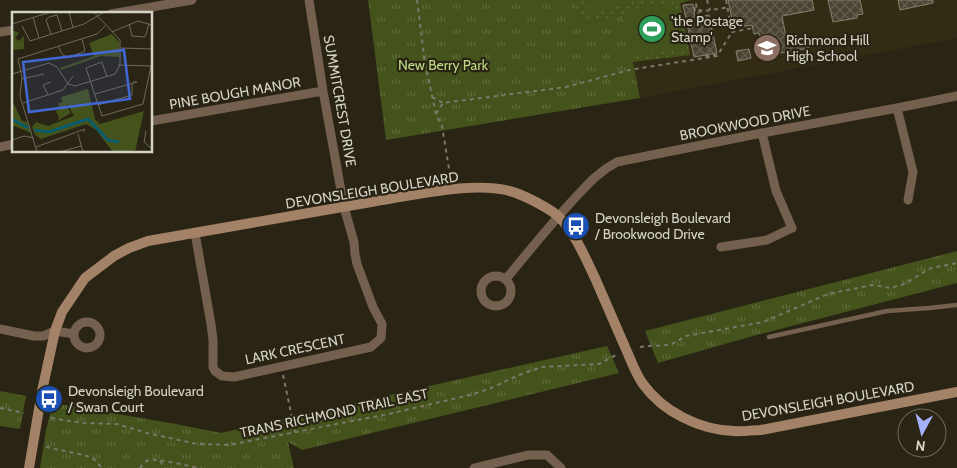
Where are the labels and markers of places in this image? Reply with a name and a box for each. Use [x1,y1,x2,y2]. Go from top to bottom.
place label: 'the Postage Stamp' [671,12,743,46]
sports icon: 'the Postage Stamp' [637,14,667,44]
place label: Richmond Hill High School [786,31,870,65]
school or university icon: Richmond Hill High School [752,33,782,63]
place label: Devonsleigh Boulevard / Brookwood Drive [594,209,731,243]
bus stop icon: Devonsleigh Boulevard / Brookwood Drive [561,211,591,241]
place label: Devonsleigh Boulevard / Swan Court [67,382,204,416]
bus stop icon: Devonsleigh Boulevard / Swan Court [34,384,64,414]

